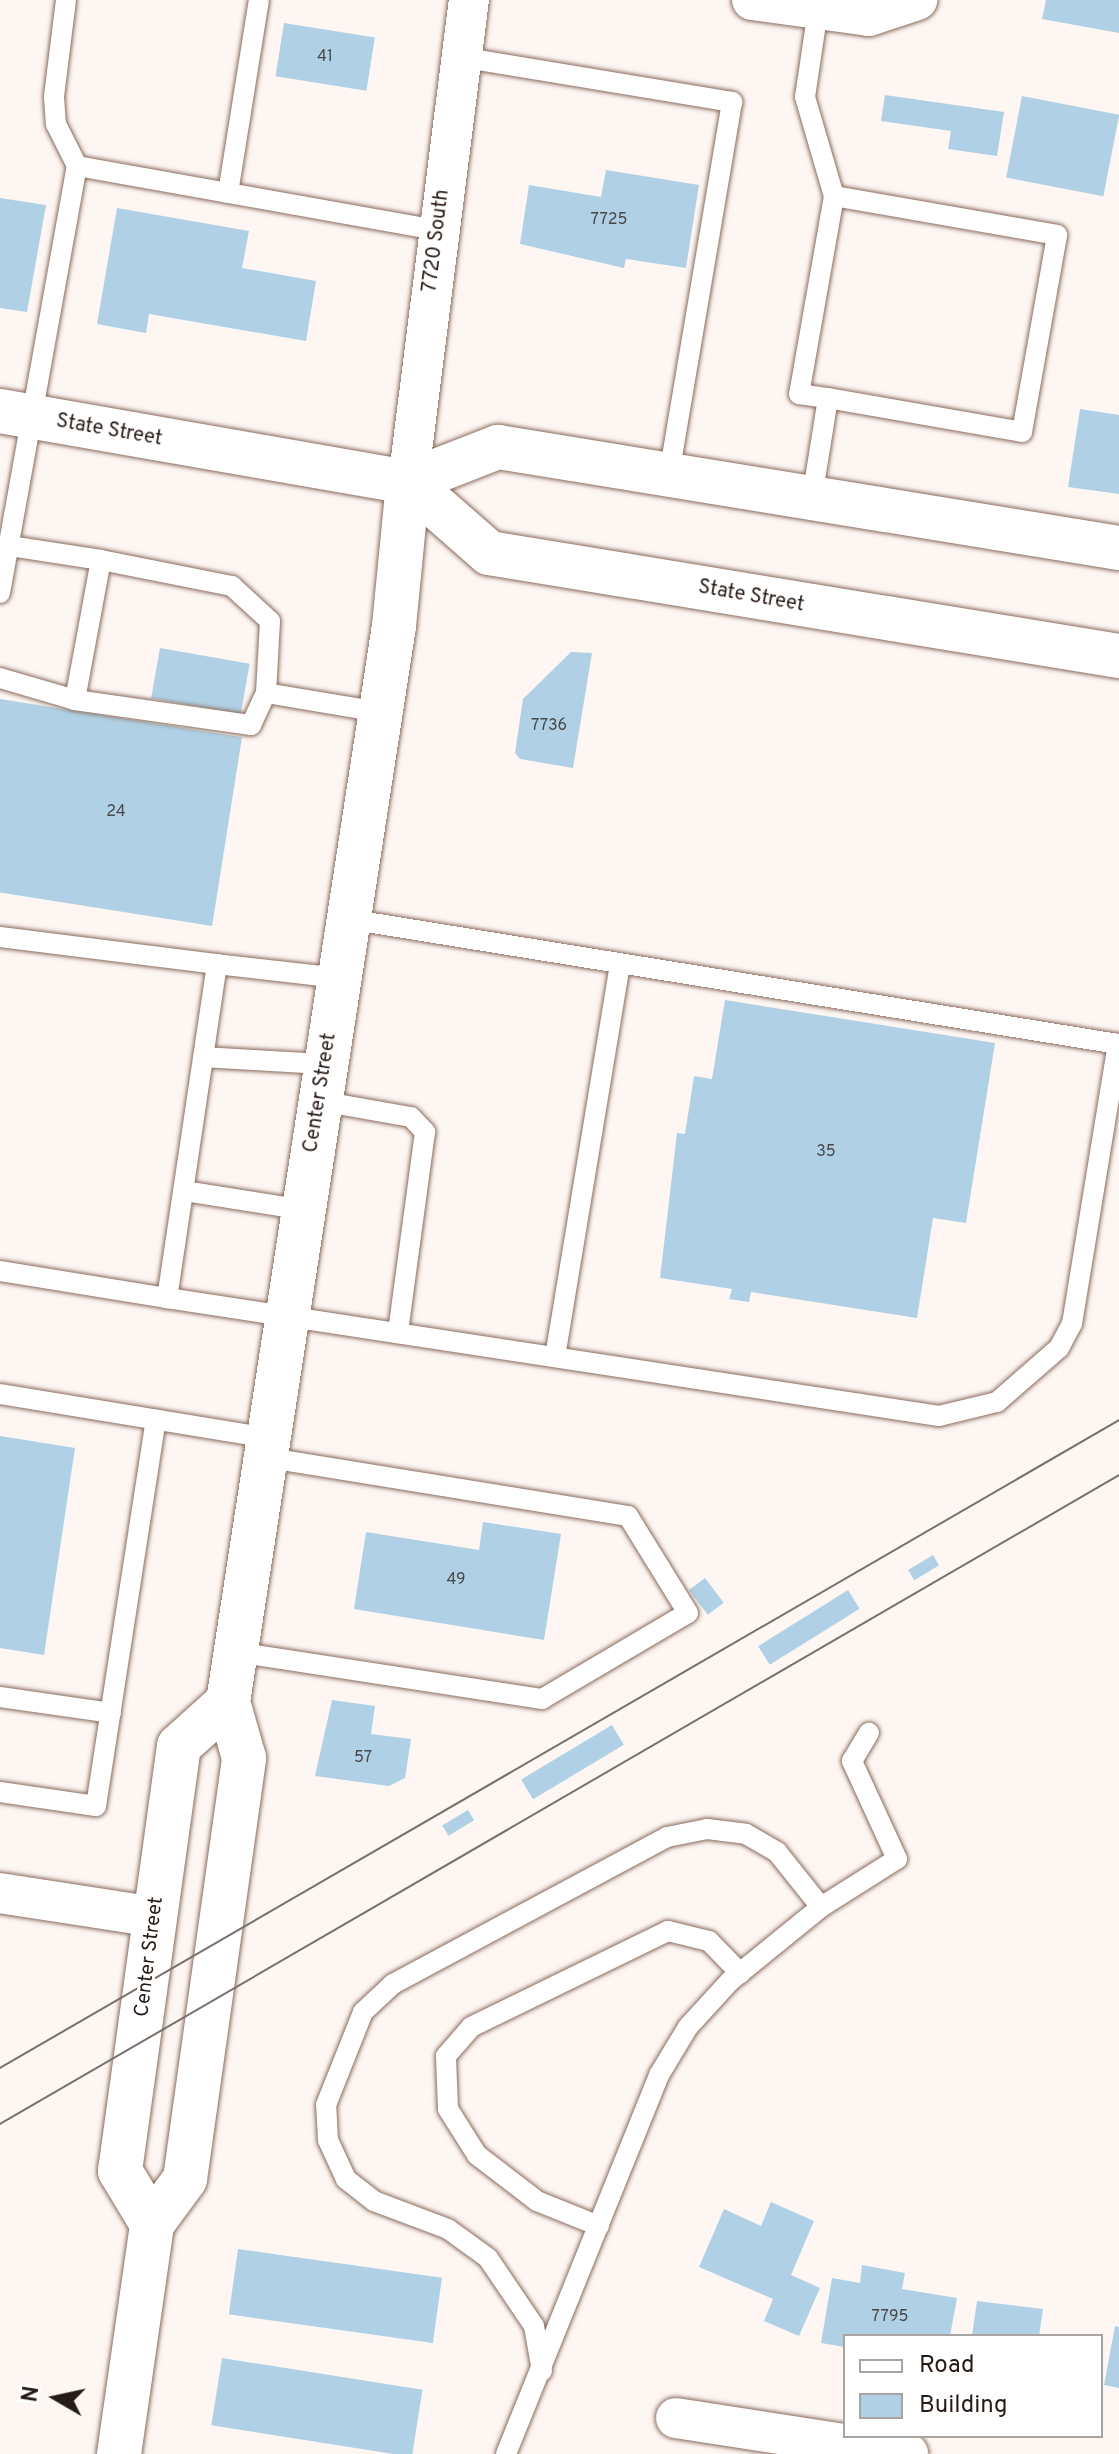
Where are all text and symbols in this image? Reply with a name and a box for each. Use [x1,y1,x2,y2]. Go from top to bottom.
house number: 41 [317,47,333,67]
street label: 7720 South [419,188,455,294]
house number: 7725 [591,210,627,230]
street label: State Street [54,410,164,452]
street label: State Street [696,576,806,618]
house number: 7736 [531,716,567,736]
house number: 24 [106,802,126,822]
street label: Center Street [300,1031,342,1155]
house number: 35 [816,1142,836,1162]
house number: 49 [446,1570,466,1590]
house number: 57 [354,1748,372,1768]
street label: Center Street [131,1896,169,2018]
house number: 7795 [872,2307,908,2327]
legend [843,2334,1103,2438]
text: Road [919,2351,975,2381]
north arrow [16,2358,96,2438]
text: N [17,2384,46,2404]
text: Building [919,2391,1008,2421]

